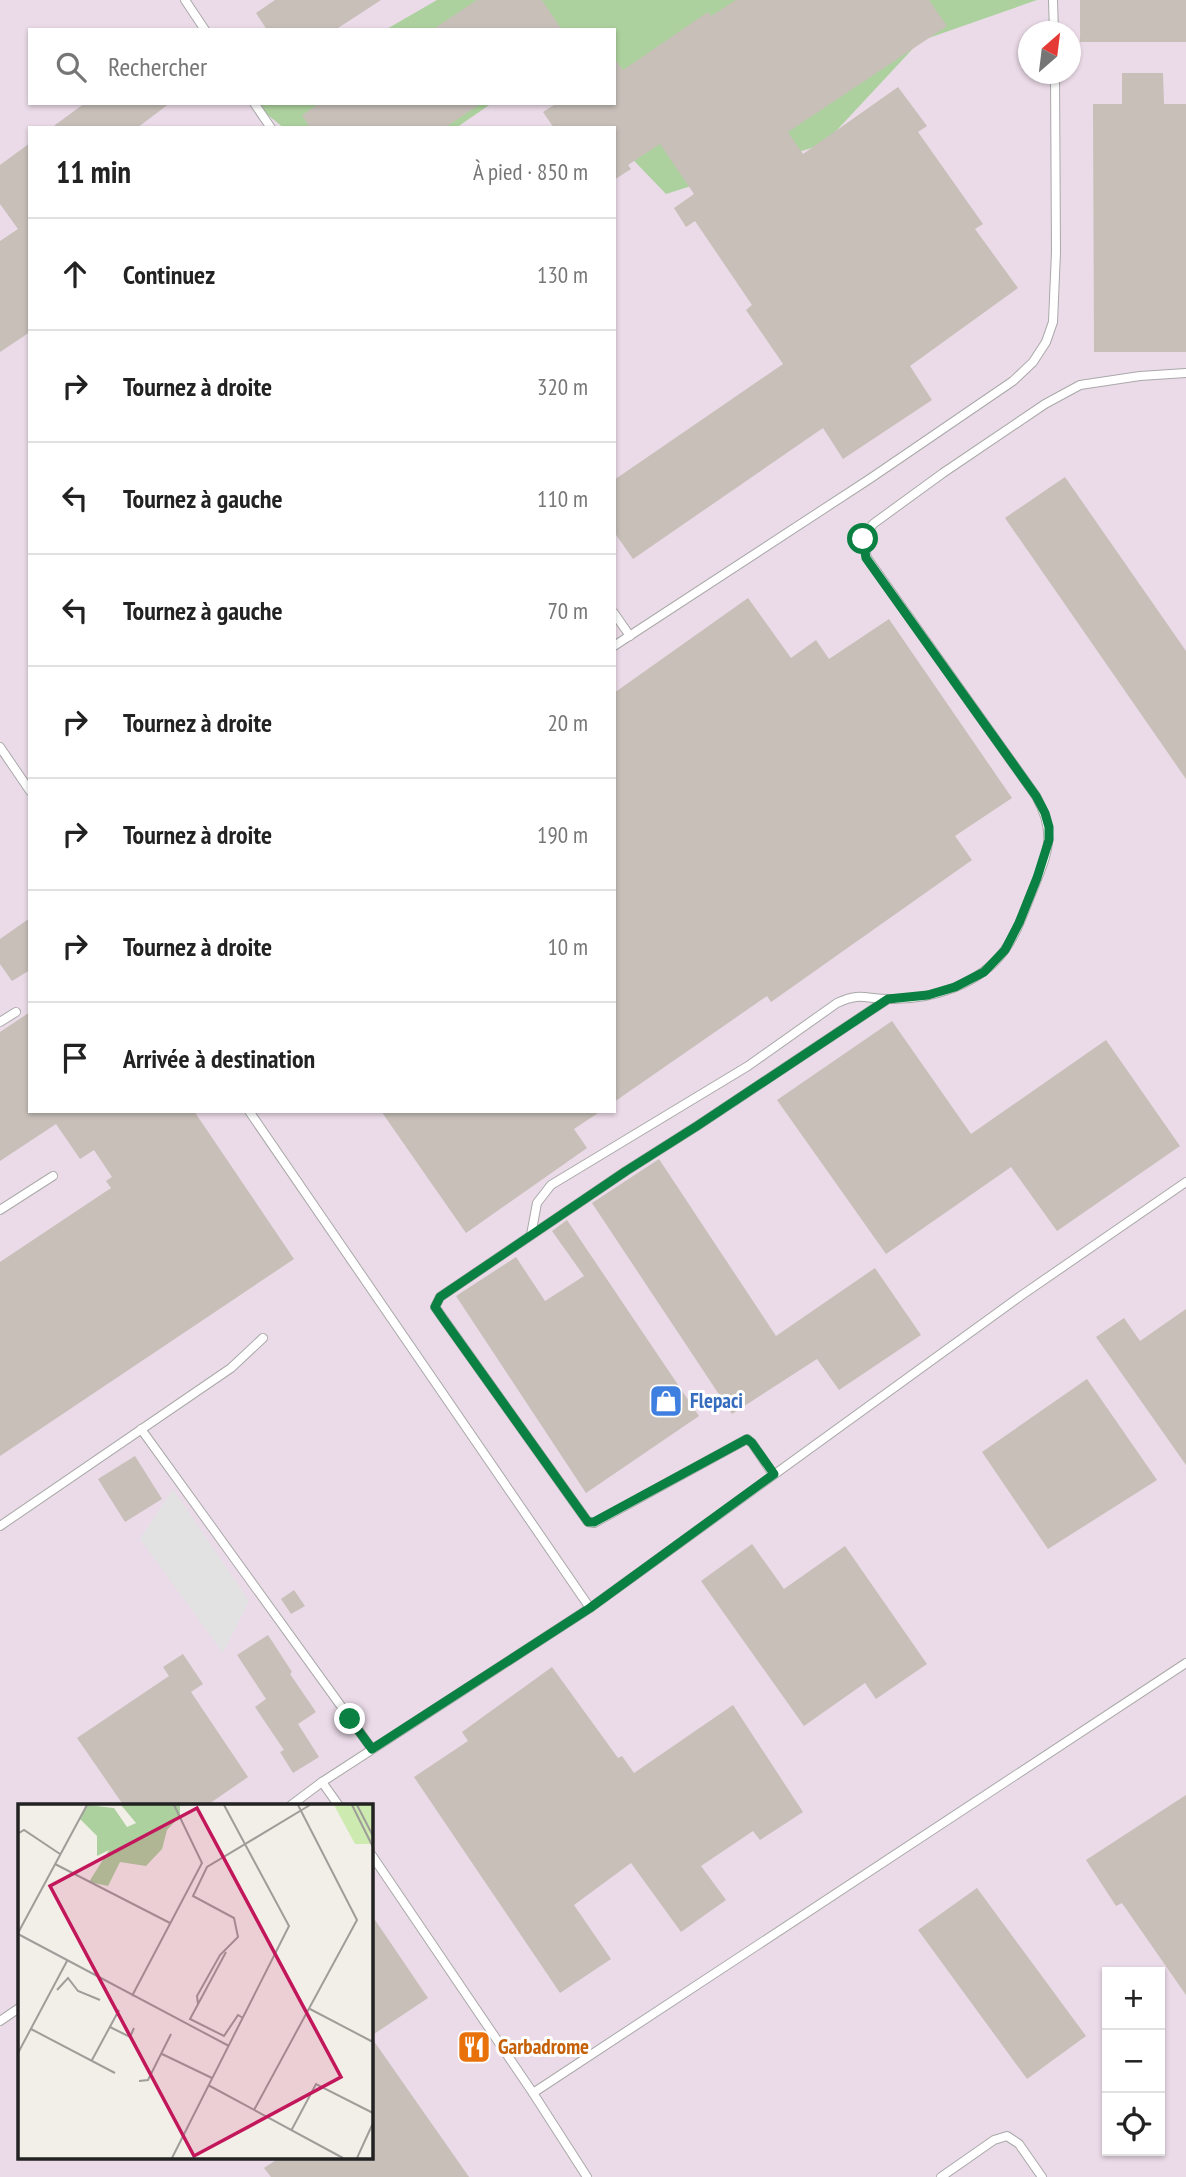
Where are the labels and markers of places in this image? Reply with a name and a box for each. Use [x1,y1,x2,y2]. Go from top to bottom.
shop icon: Flepaci [647,1382,685,1420]
place label: Flepaci [690,1387,743,1414]
restaurant icon: Garbadrome [455,2028,493,2066]
place label: Garbadrome [498,2033,589,2060]

